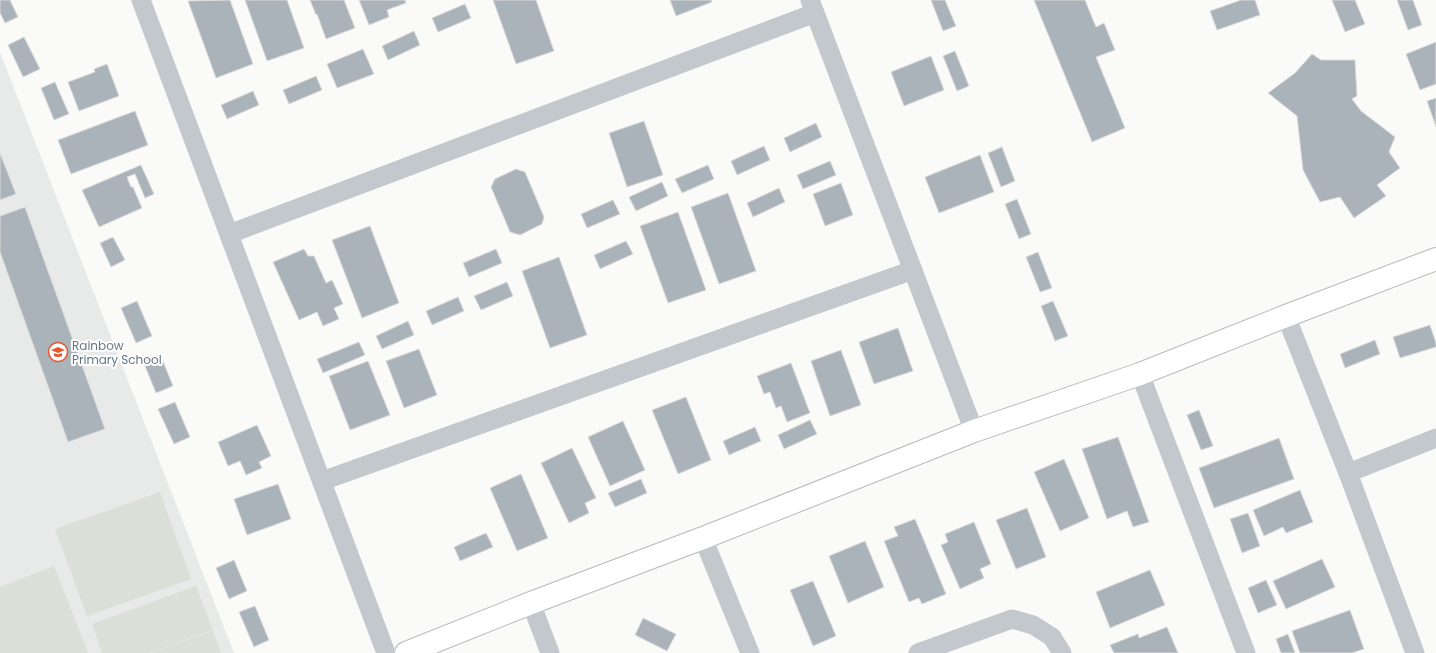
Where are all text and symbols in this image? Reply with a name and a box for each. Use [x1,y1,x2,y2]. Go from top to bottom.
place label: Rainbow Primary School [72,337,162,368]
school or university icon: Rainbow Primary School [47,341,69,363]

